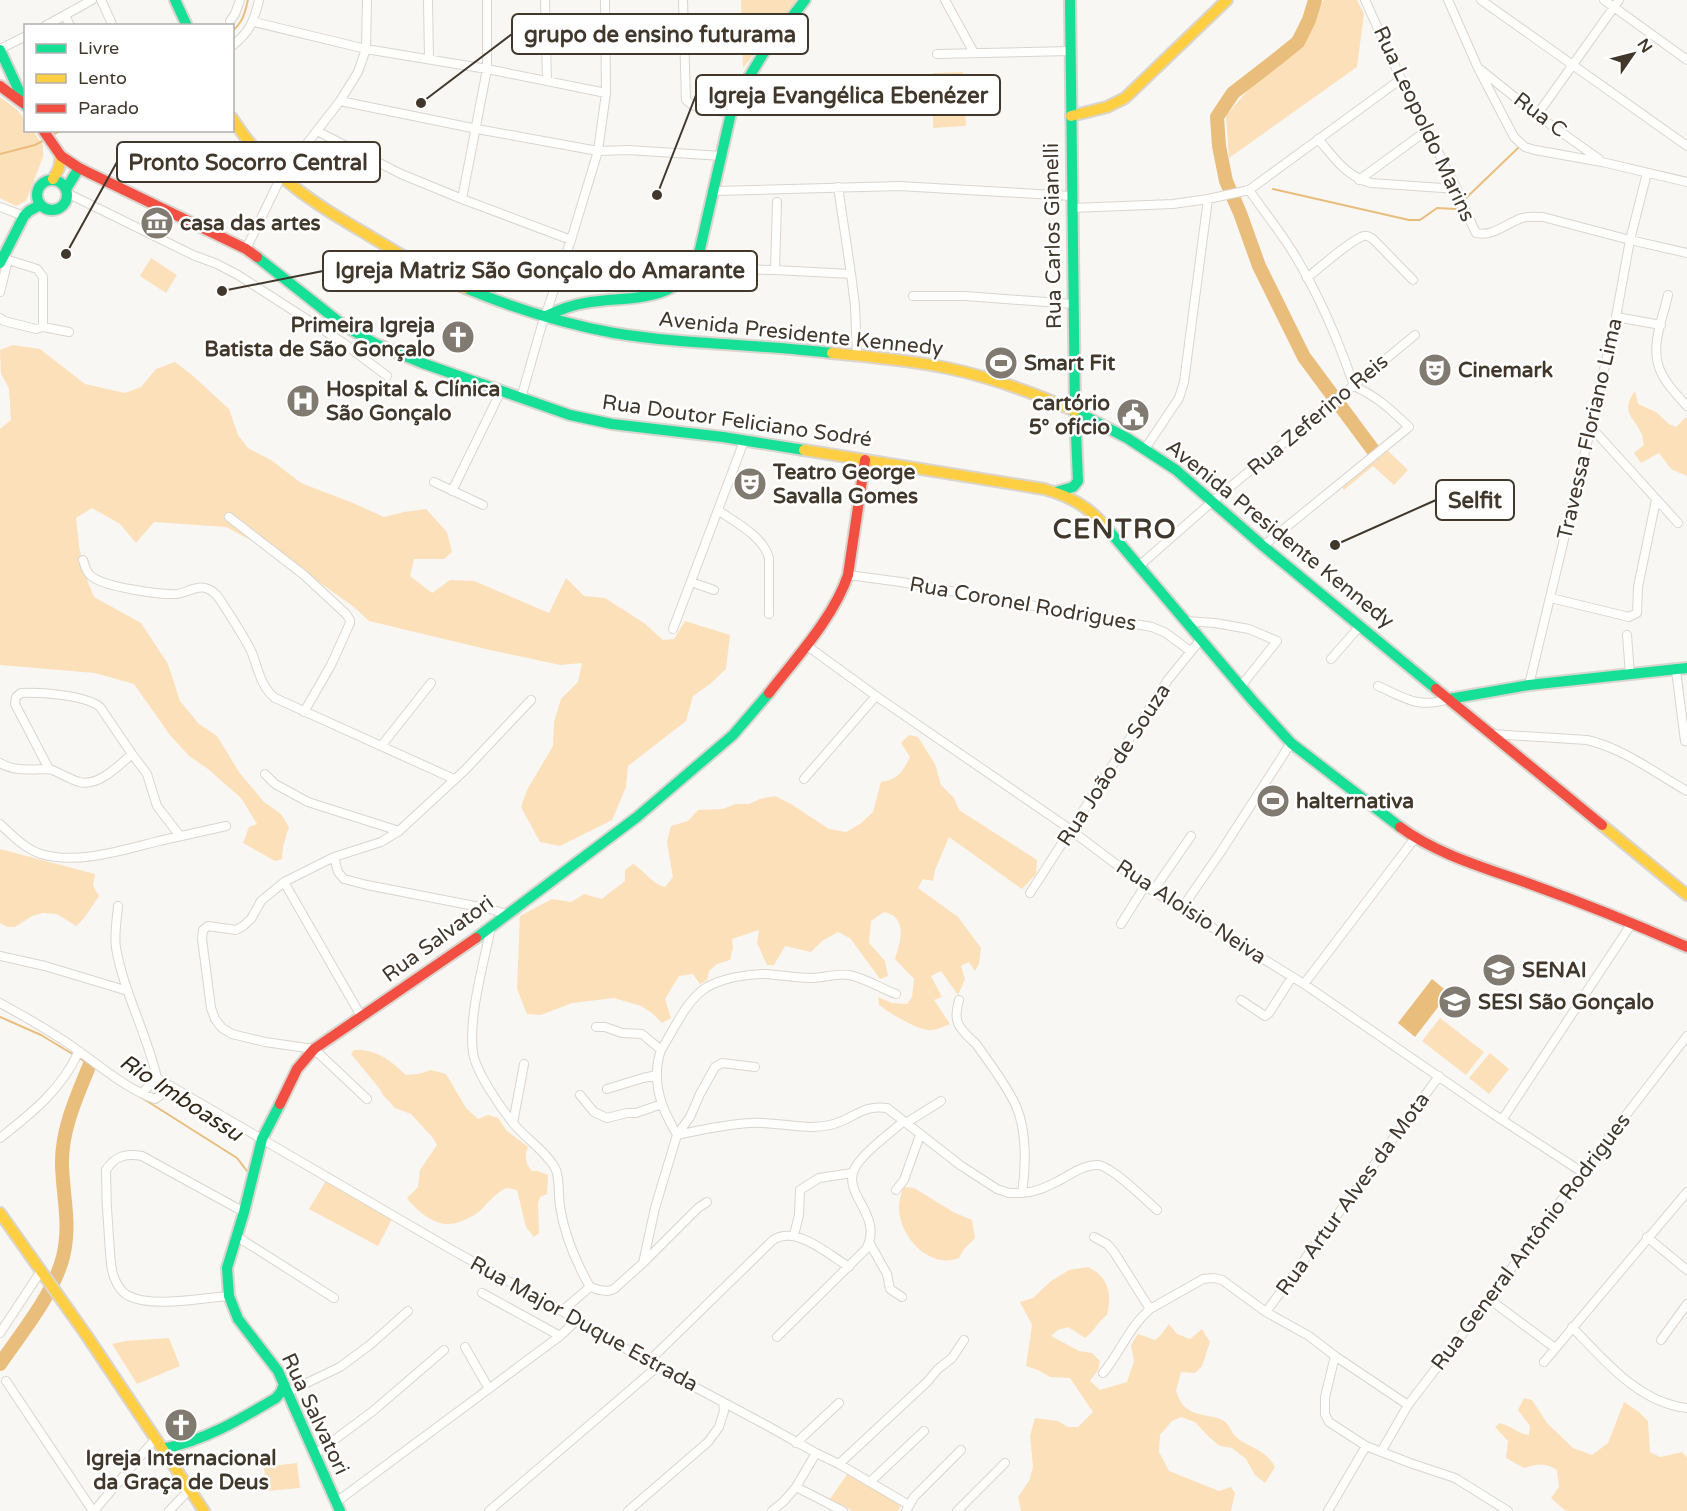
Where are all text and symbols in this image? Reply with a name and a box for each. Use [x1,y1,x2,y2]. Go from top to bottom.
callout: grupo de ensino futurama [512,14,808,54]
text: grupo de ensino futurama [524,22,796,48]
street label: Rua Leopoldo Marins [1368,22,1480,226]
legend [24,24,234,132]
north arrow [1603,24,1663,84]
text: N [1633,35,1656,57]
text: Livre [78,37,119,59]
text: Lento [78,67,127,89]
callout: Igreja Evangélica Ebenézer [696,75,1000,115]
text: Igreja Evangélica Ebenézer [708,83,989,109]
street label: Rua C [1509,87,1571,143]
text: Parado [78,97,139,119]
callout: Pronto Socorro Central [117,142,380,182]
street label: Rua Carlos Gianelli [1039,143,1067,329]
text: Pronto Socorro Central [128,150,368,176]
museum icon: casa das artes [139,205,175,241]
place label: casa das artes [180,211,321,236]
callout: Igreja Matriz São Gonçalo do Amarante [323,251,757,291]
text: Igreja Matriz São Gonçalo do Amarante [335,258,745,284]
street label: Avenida Presidente Kennedy [657,307,945,361]
place label: Primeira Igreja Batista de São Gonçalo [204,313,435,362]
street label: Travessa Floriano Lima [1552,316,1628,542]
church icon: Primeira Igreja Batista de São Gonçalo [440,319,476,355]
sports icon: Smart Fit [983,345,1019,381]
street label: Rua Zeferino Reis [1243,349,1393,481]
place label: Smart Fit [1024,351,1115,376]
theatre icon: Cinemark [1417,352,1453,388]
place label: Cinemark [1458,358,1554,383]
place label: Hospital & Clínica São Gonçalo [326,377,500,426]
hospital icon: Hospital & Clínica São Gonçalo [285,383,321,419]
street label: Rua Doutor Feliciano Sodré [600,390,874,452]
place label: cartório 5° ofício [1029,391,1110,440]
public building icon: cartório 5° ofício [1115,397,1151,433]
street label: Avenida Presidente Kennedy [1161,434,1399,634]
place label: Teatro George Savalla Gomes [772,460,918,509]
theatre icon: Teatro George Savalla Gomes [732,466,768,502]
callout: Selfit [1436,480,1514,520]
text: Selfit [1448,488,1503,514]
district label: CENTRO [1053,513,1177,546]
street label: Rua Coronel Rodrigues [908,572,1138,636]
street label: Rua João de Souza [1052,679,1176,851]
sports icon: halternativa [1255,783,1291,819]
place label: halternativa [1296,789,1414,814]
street label: Rua Aloisio Neiva [1111,854,1271,970]
street label: Rua Salvatori [377,890,499,988]
school or university icon: SENAI [1481,952,1517,988]
place label: SENAI [1522,958,1587,983]
school or university icon: SESI São Gonçalo [1437,984,1473,1020]
place label: SESI São Gonçalo [1478,990,1654,1015]
water label: Rio Imboassu [115,1049,248,1148]
street label: Rua Artur Alves da Mota [1271,1088,1435,1300]
street label: Rua General Antônio Rodrigues [1426,1109,1636,1375]
street label: Rua Major Duque Estrada [466,1251,702,1397]
street label: Rua Salvatori [276,1349,354,1479]
church icon: Igreja Internacional da Graça de Deus [163,1407,199,1443]
place label: Igreja Internacional da Graça de Deus [86,1446,276,1495]

